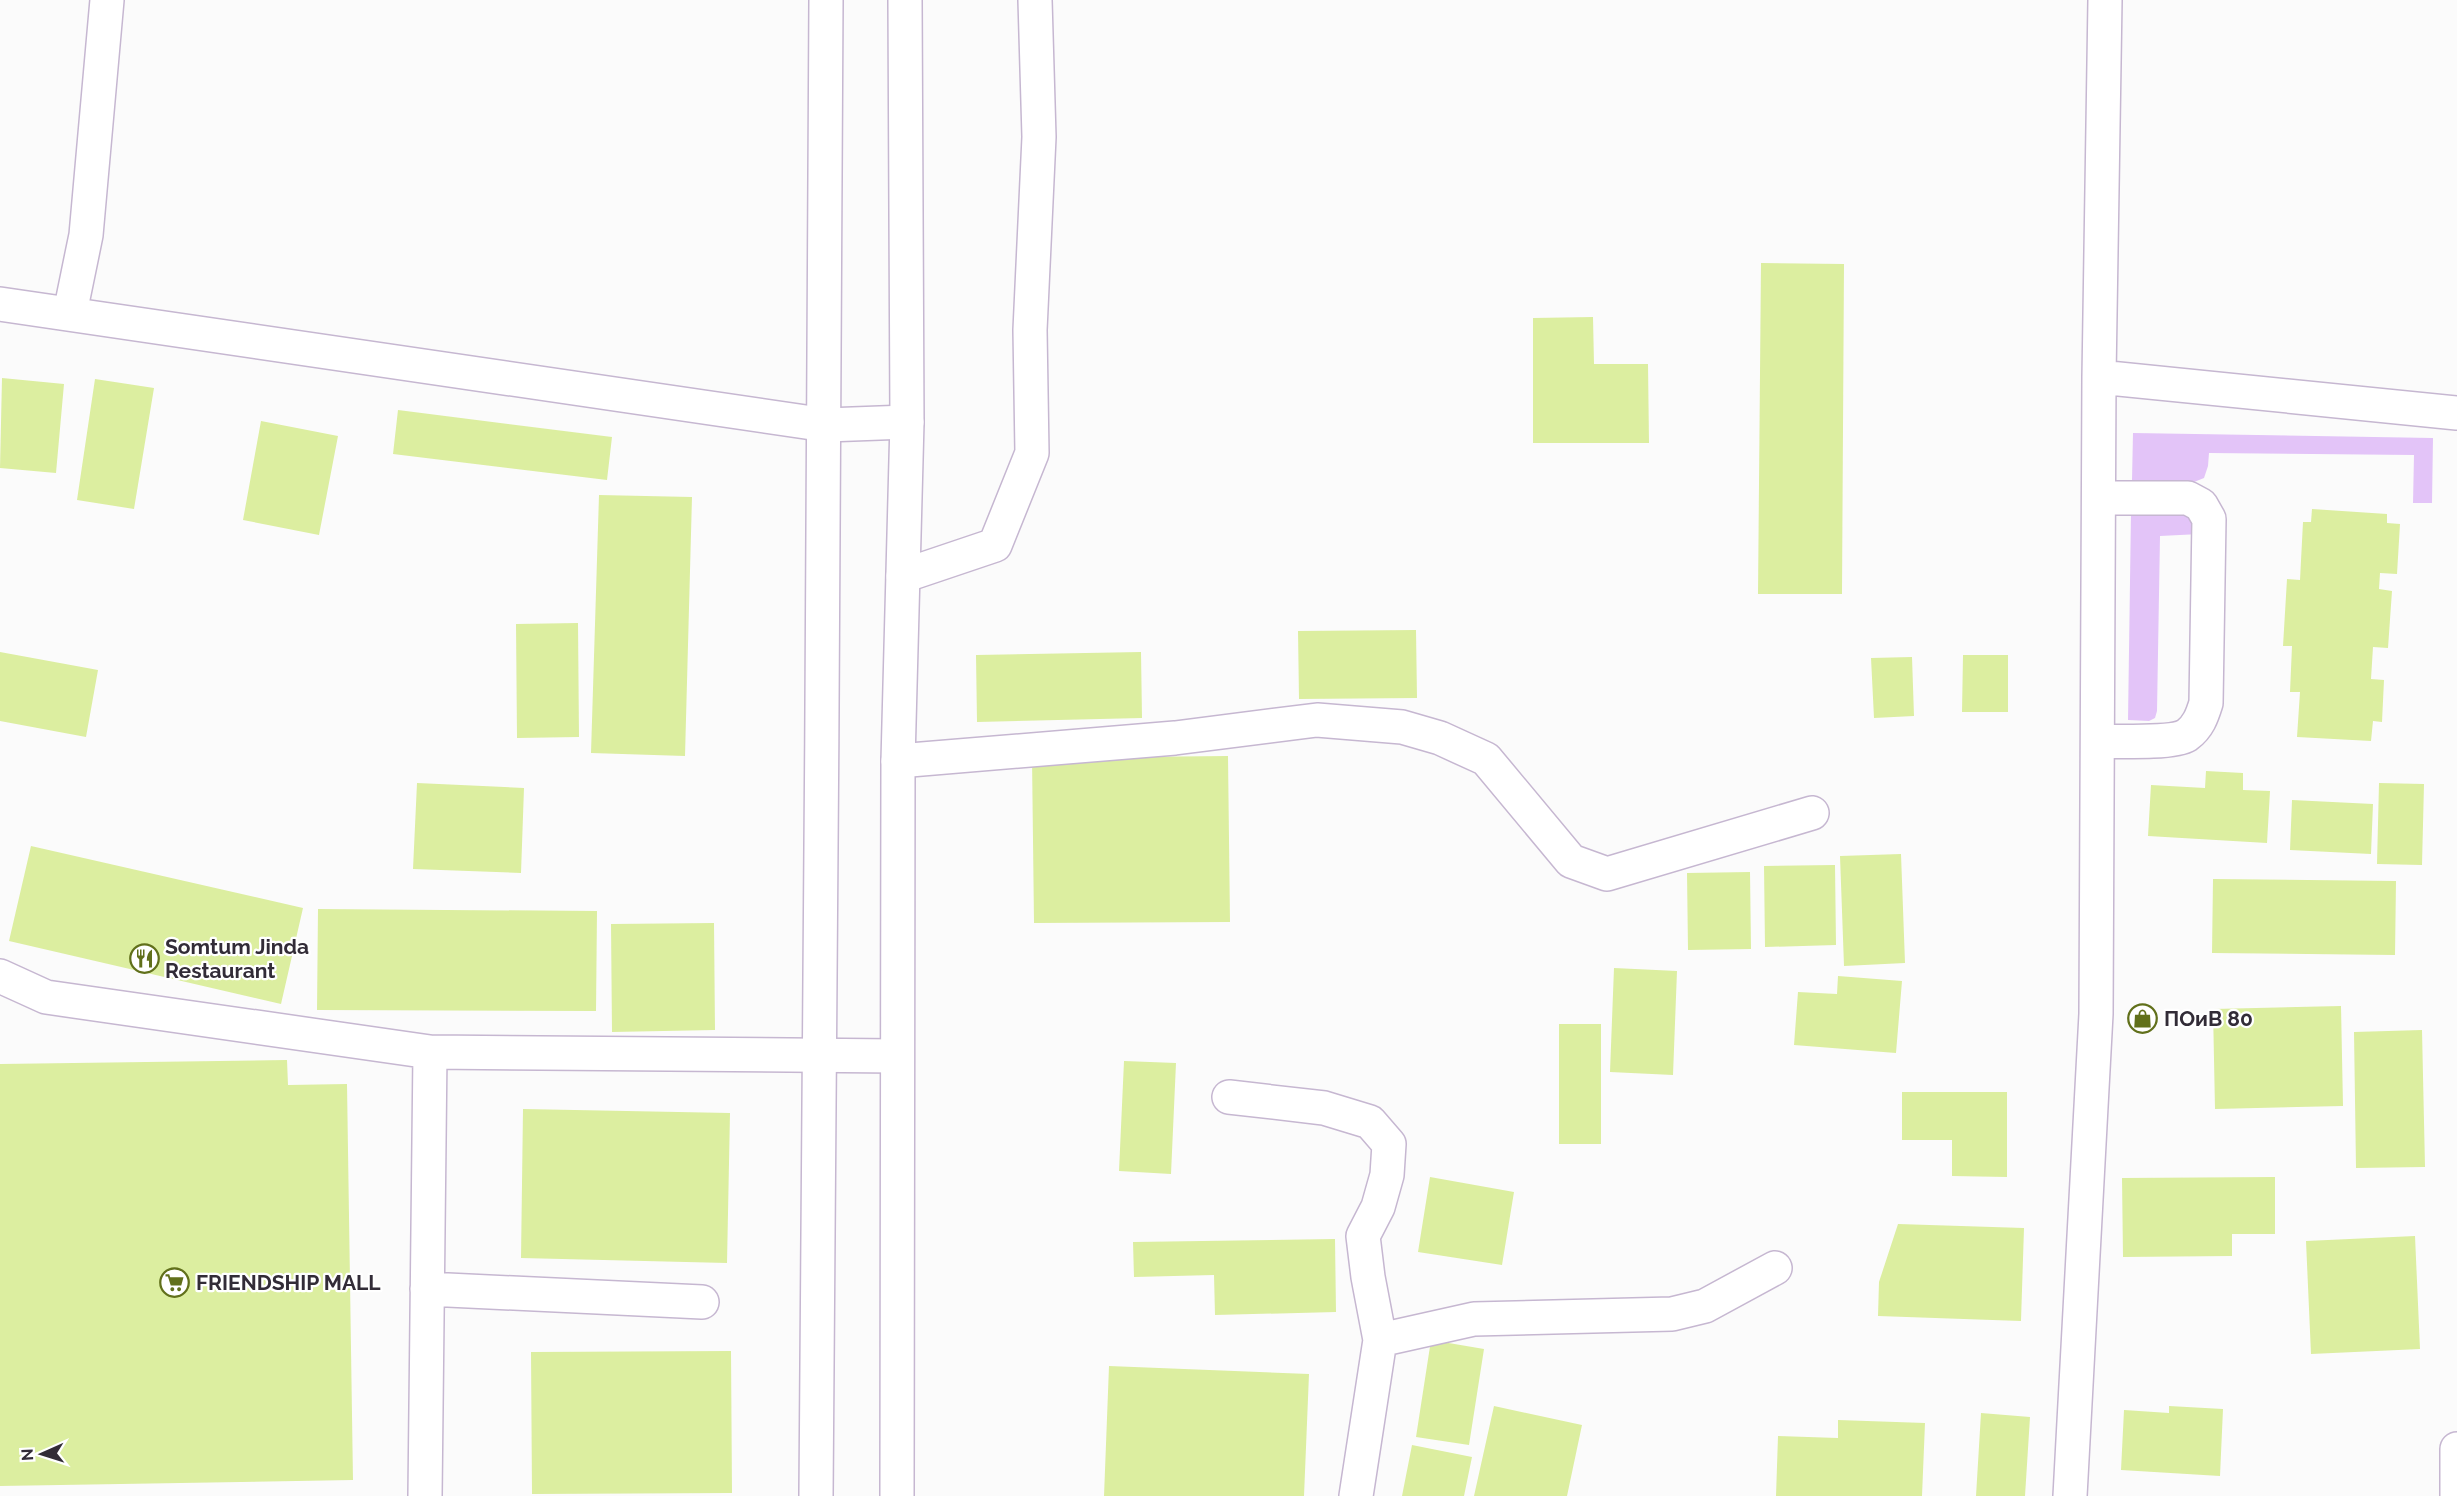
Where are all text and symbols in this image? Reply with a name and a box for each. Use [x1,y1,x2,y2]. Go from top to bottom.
place label: Somtum Jinda Restaurant [165,934,309,983]
restaurant icon: Somtum Jinda Restaurant [128,943,160,975]
shop icon: ПОиВ 80 [2127,1003,2159,1035]
place label: ПОиВ 80 [2164,1006,2253,1031]
supermarket icon: FRIENDSHIP MALL [159,1267,191,1299]
place label: FRIENDSHIP MALL [196,1270,381,1295]
north arrow [12,1424,72,1484]
text: N [18,1448,37,1461]

